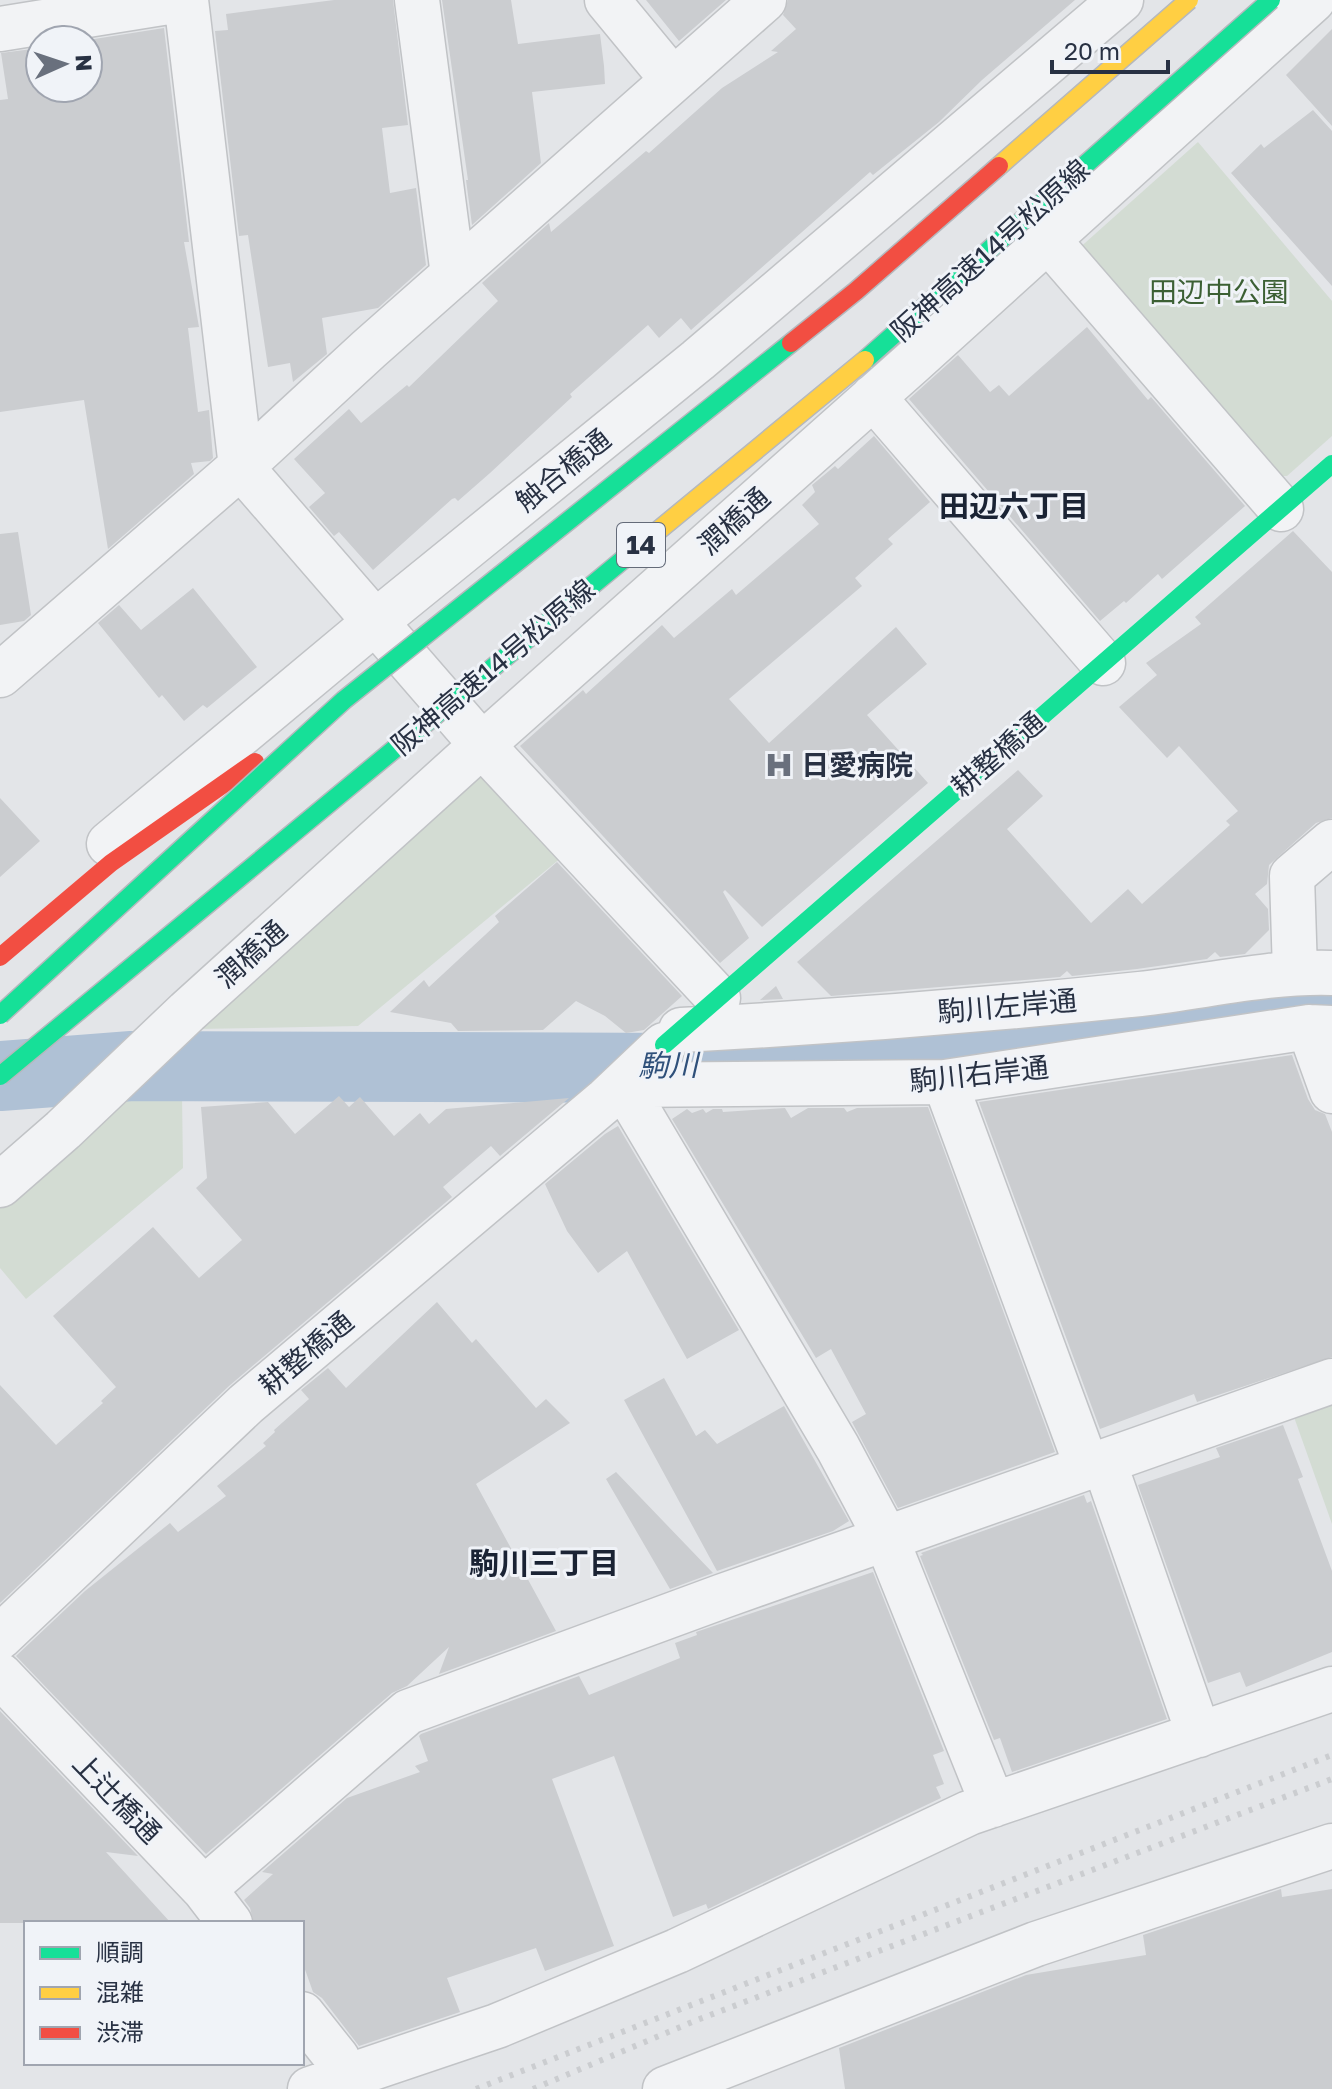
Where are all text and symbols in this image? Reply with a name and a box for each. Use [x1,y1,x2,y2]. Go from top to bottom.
north arrow [24,24,104,104]
scale bar [1052,24,1168,74]
text: 20 m [1064,36,1120,65]
text: N [71,54,98,72]
street label: 阪神高速14号松原線 [884,152,1095,347]
park label: 田辺中公園 [1149,275,1289,308]
street label: 触合橋通 [509,422,617,518]
street label: 潤橋通 [691,480,776,561]
district label: 田辺六丁目 [939,488,1089,524]
road number: 14 [617,523,665,567]
street label: 阪神高速14号松原線 [385,572,601,761]
street label: 耕整橋通 [945,704,1051,803]
place label: 日愛病院 [801,748,913,781]
hospital icon: 日愛病院 [764,750,794,780]
street label: 潤橋通 [208,913,293,994]
street label: 駒川左岸通 [936,983,1078,1028]
water label: 駒川 [638,1046,701,1084]
street label: 駒川右岸通 [908,1050,1050,1097]
street label: 耕整橋通 [252,1304,359,1401]
district label: 駒川三丁目 [469,1545,619,1581]
street label: 上辻橋通 [67,1746,168,1849]
legend [24,1921,304,2065]
text: 順調 [96,1937,144,1966]
text: 混雑 [96,1977,144,2006]
text: 渋滞 [96,2017,144,2046]

